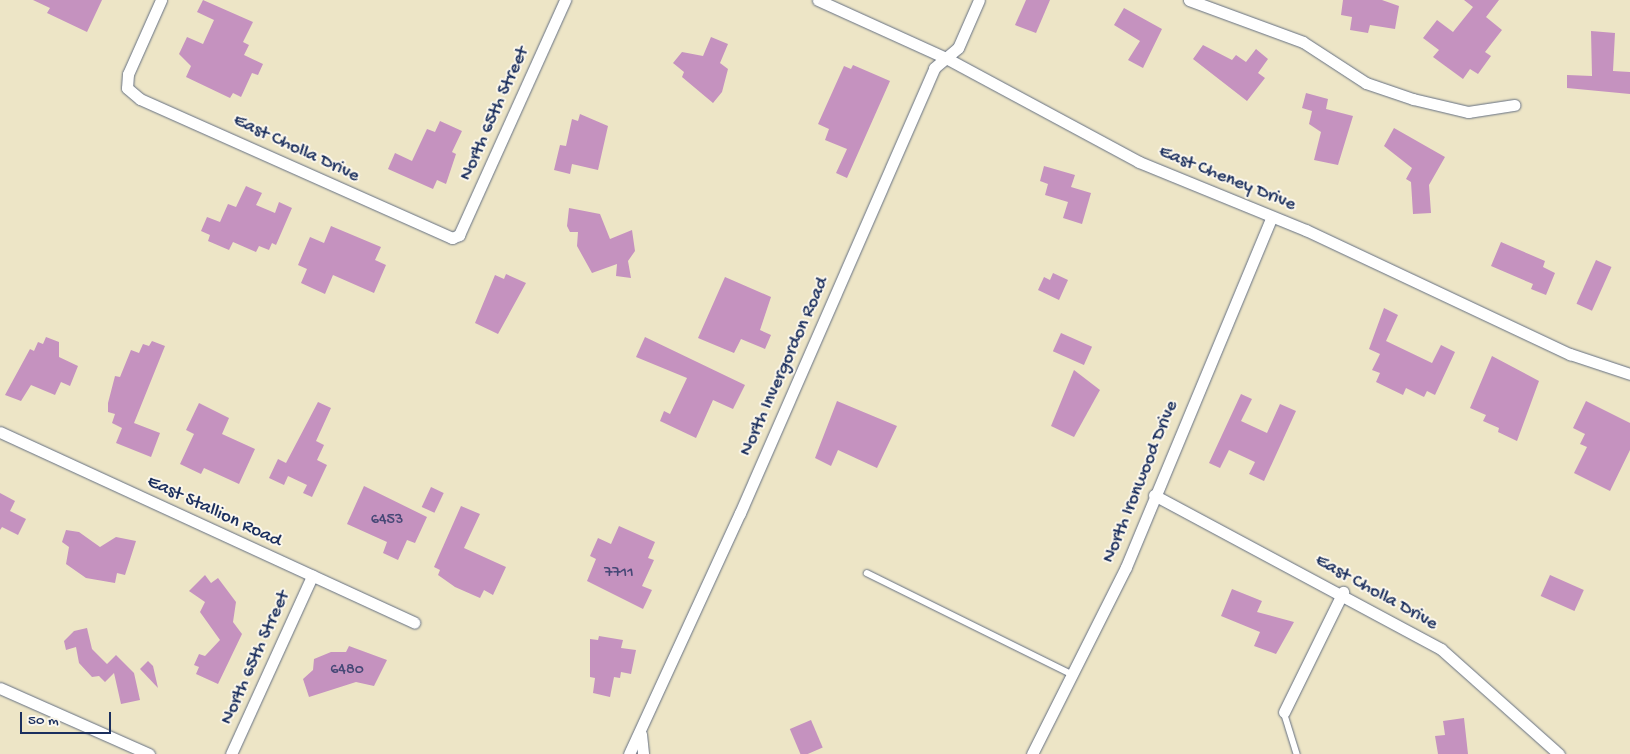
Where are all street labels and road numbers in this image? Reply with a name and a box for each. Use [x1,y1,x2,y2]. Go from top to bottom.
street label: North 65th Street [455,43,535,185]
street label: East Cholla Drive [229,110,363,188]
street label: East Cheney Drive [1155,141,1299,217]
street label: North Invergordon Road [735,274,835,460]
street label: North Ironwood Drive [1098,397,1184,567]
street label: East Stallion Road [143,471,285,553]
street label: East Cholla Drive [1311,550,1441,636]
street label: North 65th Street [216,587,296,729]

